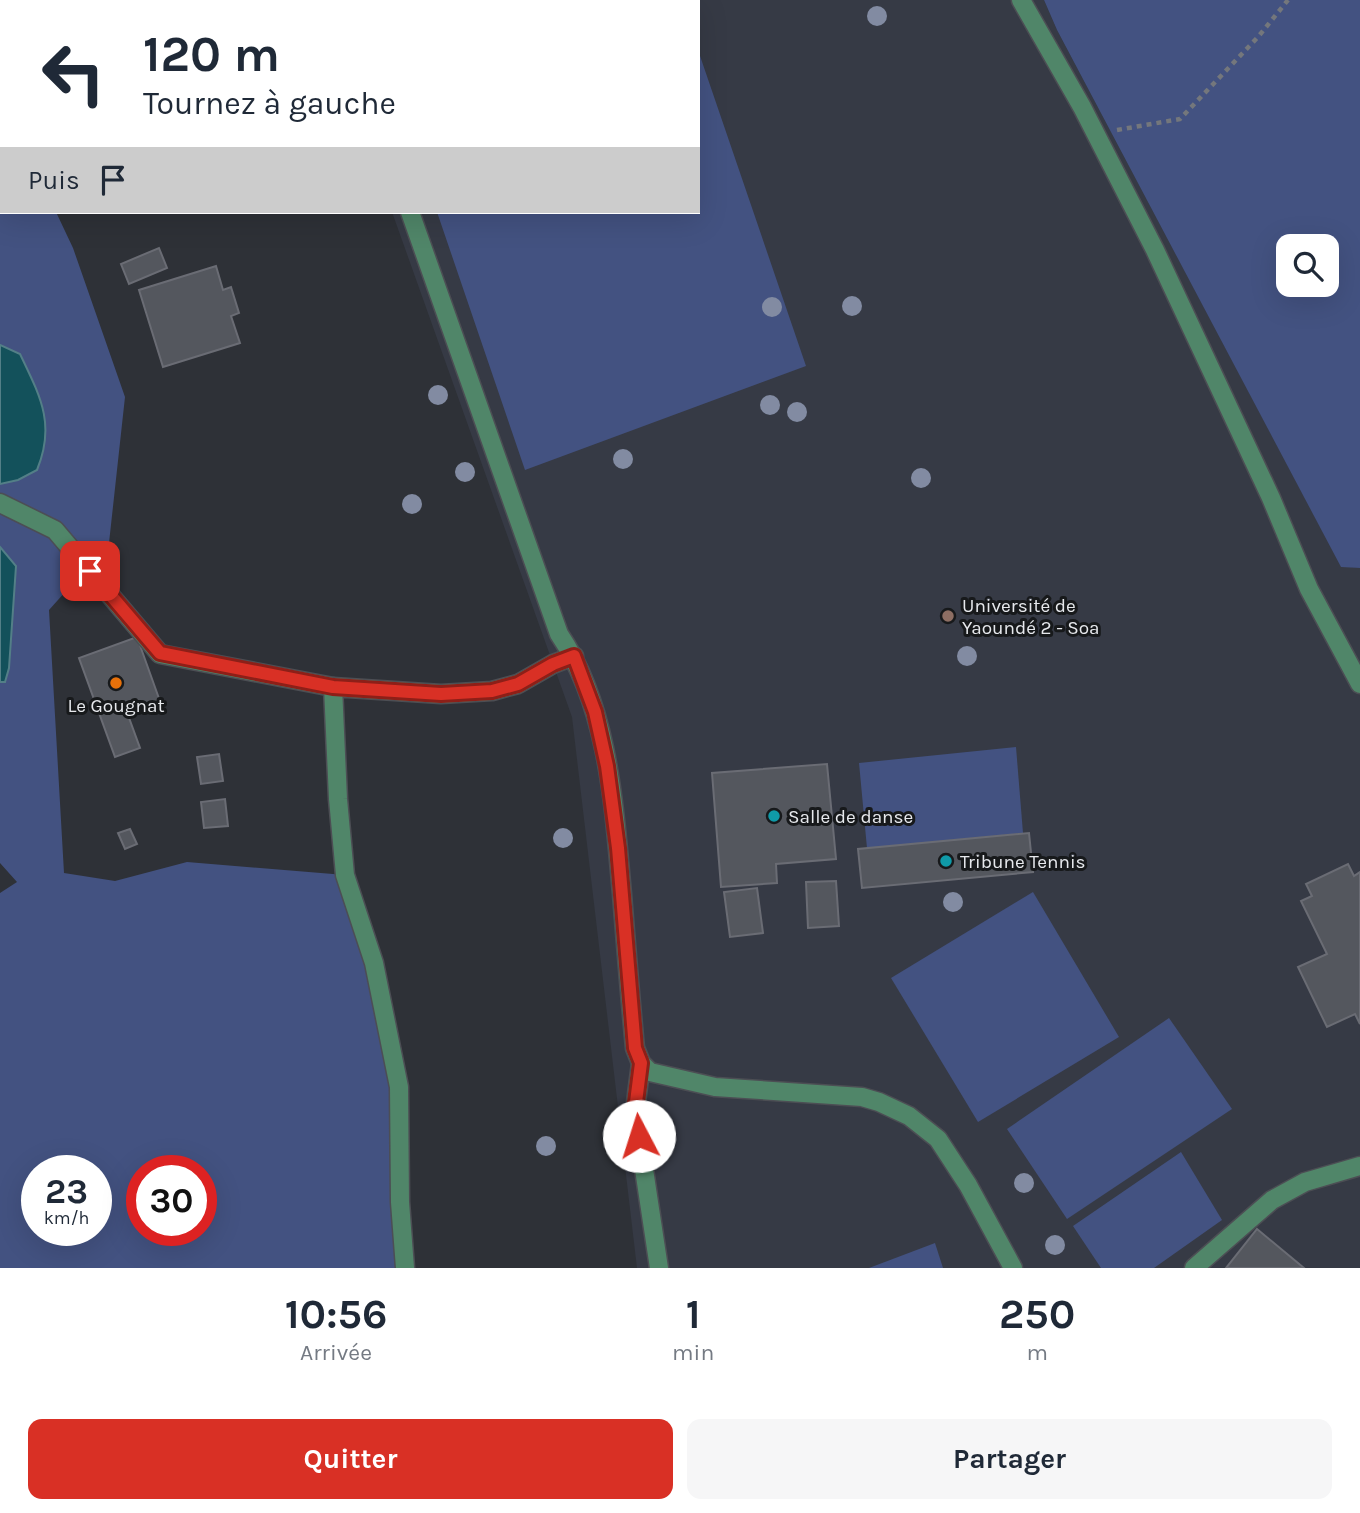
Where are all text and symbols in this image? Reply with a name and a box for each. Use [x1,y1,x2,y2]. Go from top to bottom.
text: 120 m [143,26,280,83]
icon: left [28,28,119,119]
text: Tournez à gauche [143,85,396,122]
icon: arrive [94,161,132,199]
text: Puis [28,165,80,196]
map controls [1276,234,1339,297]
button: search [1276,234,1339,297]
pin [60,541,120,601]
icon: arrive [71,552,109,590]
place label: Université de Yaoundé 2 - Soa [962,595,1100,639]
marker: Université de Yaoundé 2 - Soa [940,608,956,624]
marker: Le Gougnat [108,675,124,691]
place label: Le Gougnat [67,695,165,717]
place label: Salle de danse [788,806,913,828]
marker: Salle de danse [766,808,782,824]
place label: Tribune Tennis [960,851,1086,873]
marker: Tribune Tennis [938,853,954,869]
position arrow [602,1099,676,1173]
speed limit sign: 30 [126,1155,217,1246]
text: 23 [45,1171,88,1212]
text: km/h [44,1207,89,1229]
text: 10:56 [285,1289,387,1339]
text: 1 [686,1289,701,1339]
text: 250 [999,1289,1075,1339]
text: Arrivée [300,1339,372,1366]
text: min [672,1339,714,1366]
text: m [1026,1339,1048,1366]
button: Quitter [28,1419,673,1499]
button: Partager [687,1419,1332,1499]

